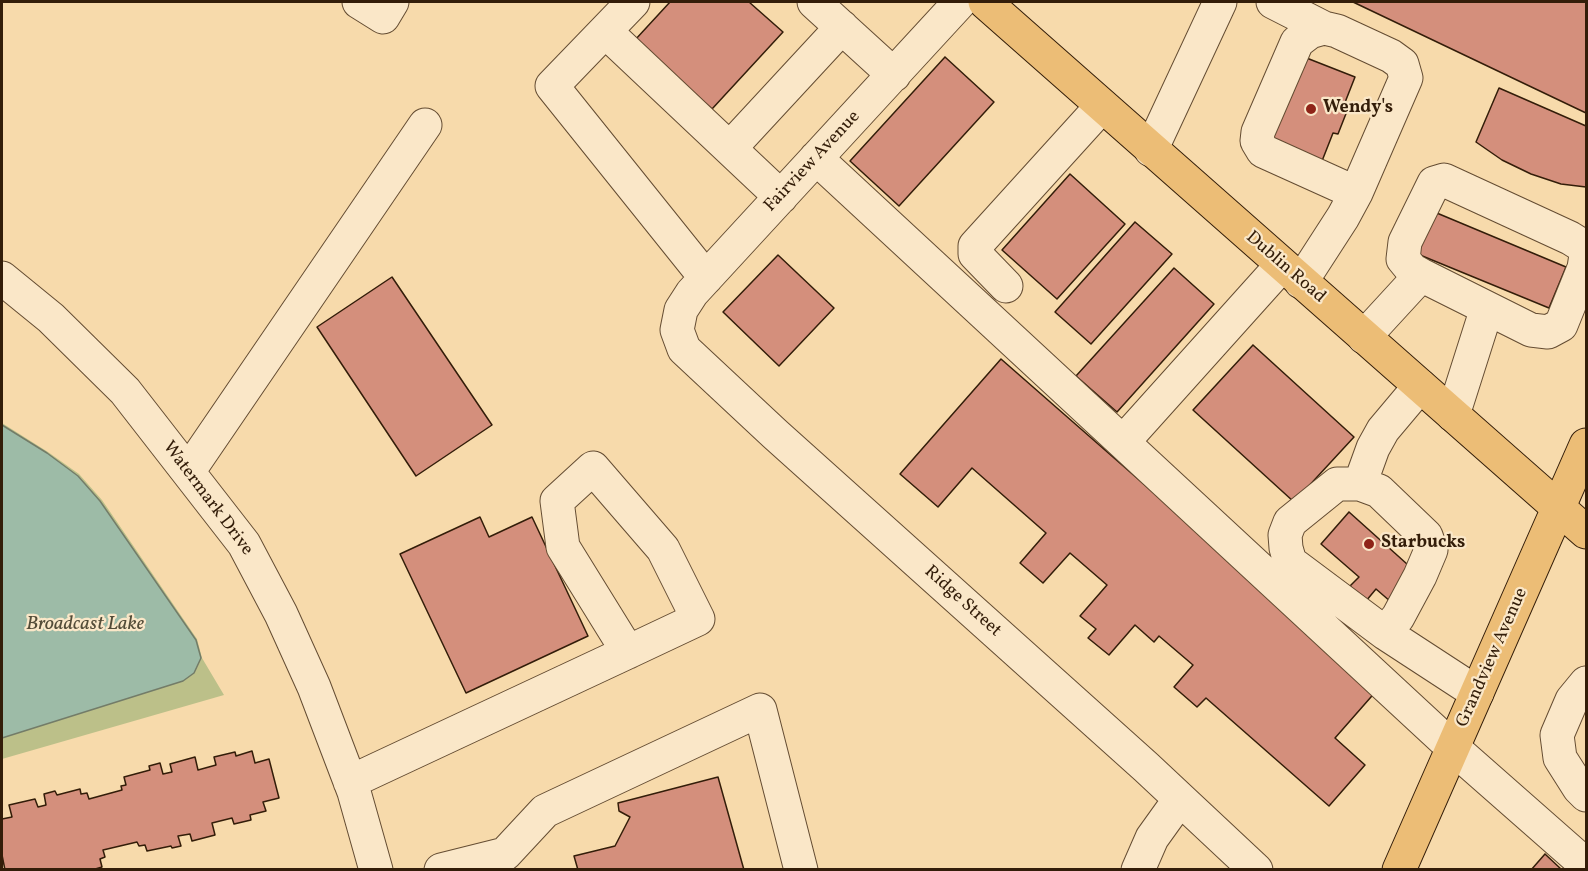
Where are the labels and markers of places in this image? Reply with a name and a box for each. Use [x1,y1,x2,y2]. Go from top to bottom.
place label: Wendy's [1323,98,1393,120]
marker: Wendy's [1304,102,1318,116]
place label: Starbucks [1381,533,1465,555]
marker: Starbucks [1362,537,1376,551]

